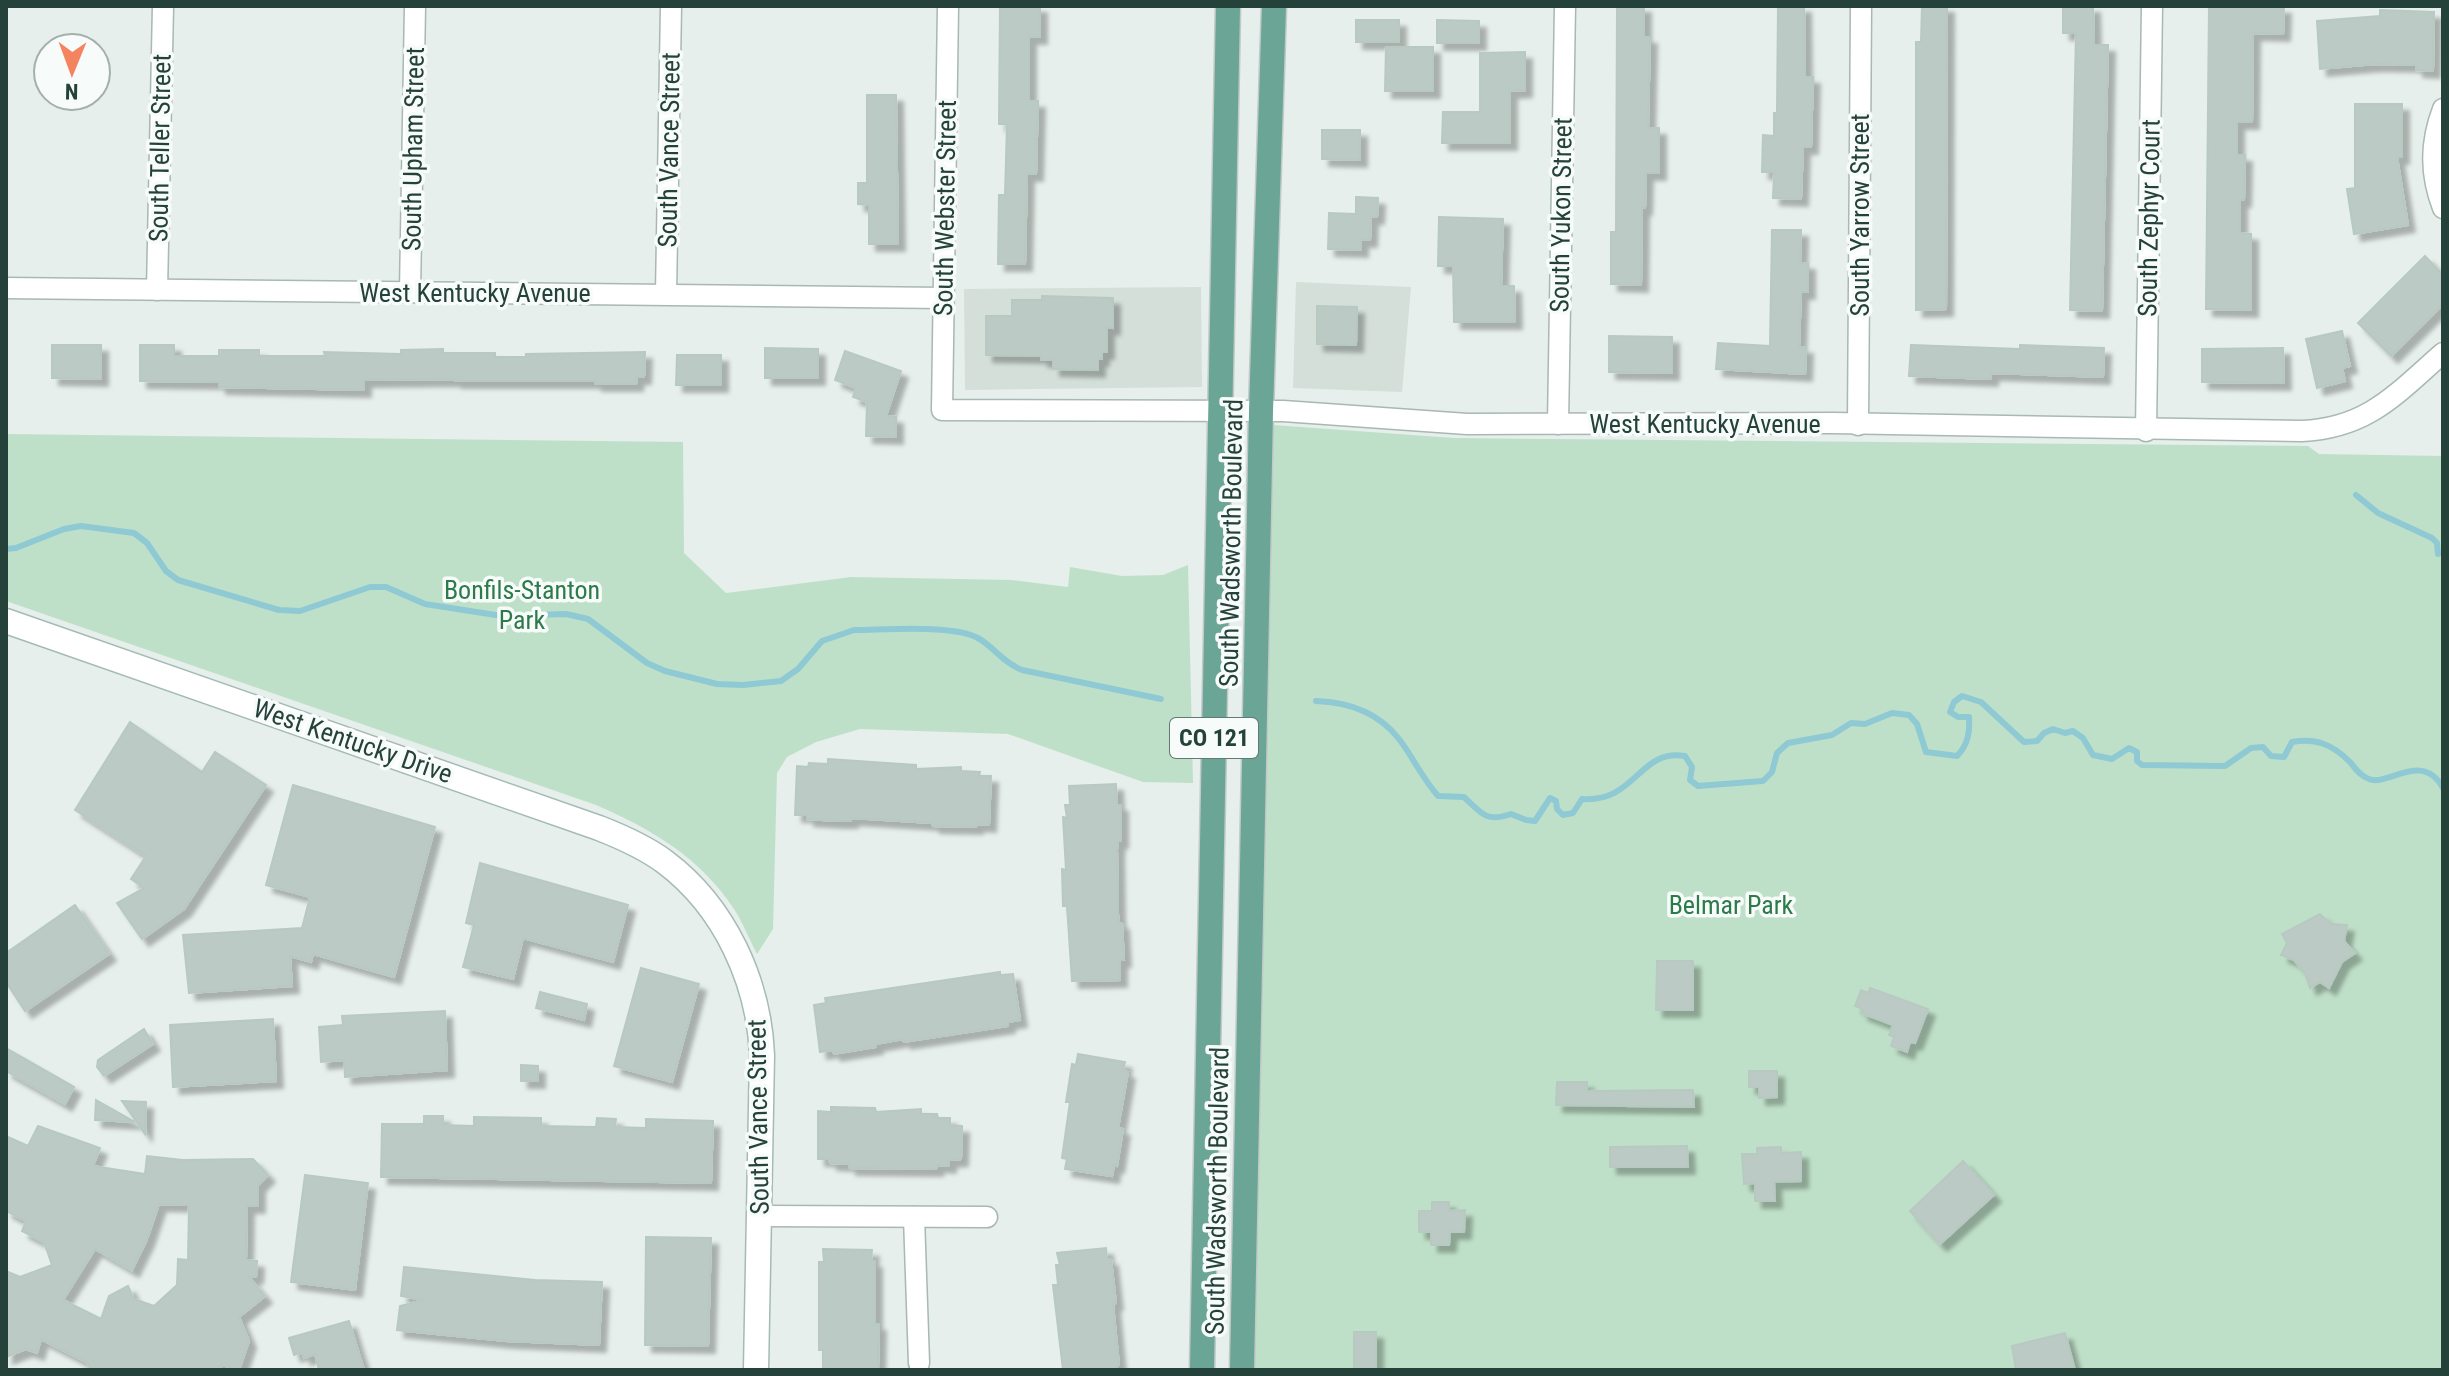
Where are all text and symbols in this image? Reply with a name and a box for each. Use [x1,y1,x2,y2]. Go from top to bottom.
north arrow [32,32,112,112]
street label: South Upham Street [396,47,430,251]
street label: South Vance Street [652,52,686,248]
street label: South Teller Street [143,54,177,242]
text: N [65,79,79,104]
street label: South Webster Street [928,100,962,316]
street label: South Yarrow Street [1845,114,1875,316]
street label: South Yukon Street [1544,117,1578,313]
street label: South Zephyr Court [2132,119,2166,317]
street label: West Kentucky Avenue [359,278,591,308]
street label: South Wadsworth Boulevard [1213,399,1249,687]
street label: West Kentucky Avenue [1589,409,1821,439]
park label: Bonfils-Stanton Park [444,575,600,635]
street label: West Kentucky Drive [250,693,456,789]
road number: CO 121 [1170,718,1258,758]
park label: Belmar Park [1669,890,1794,920]
street label: South Vance Street [741,1019,775,1215]
street label: South Wadsworth Boulevard [1199,1047,1235,1335]

